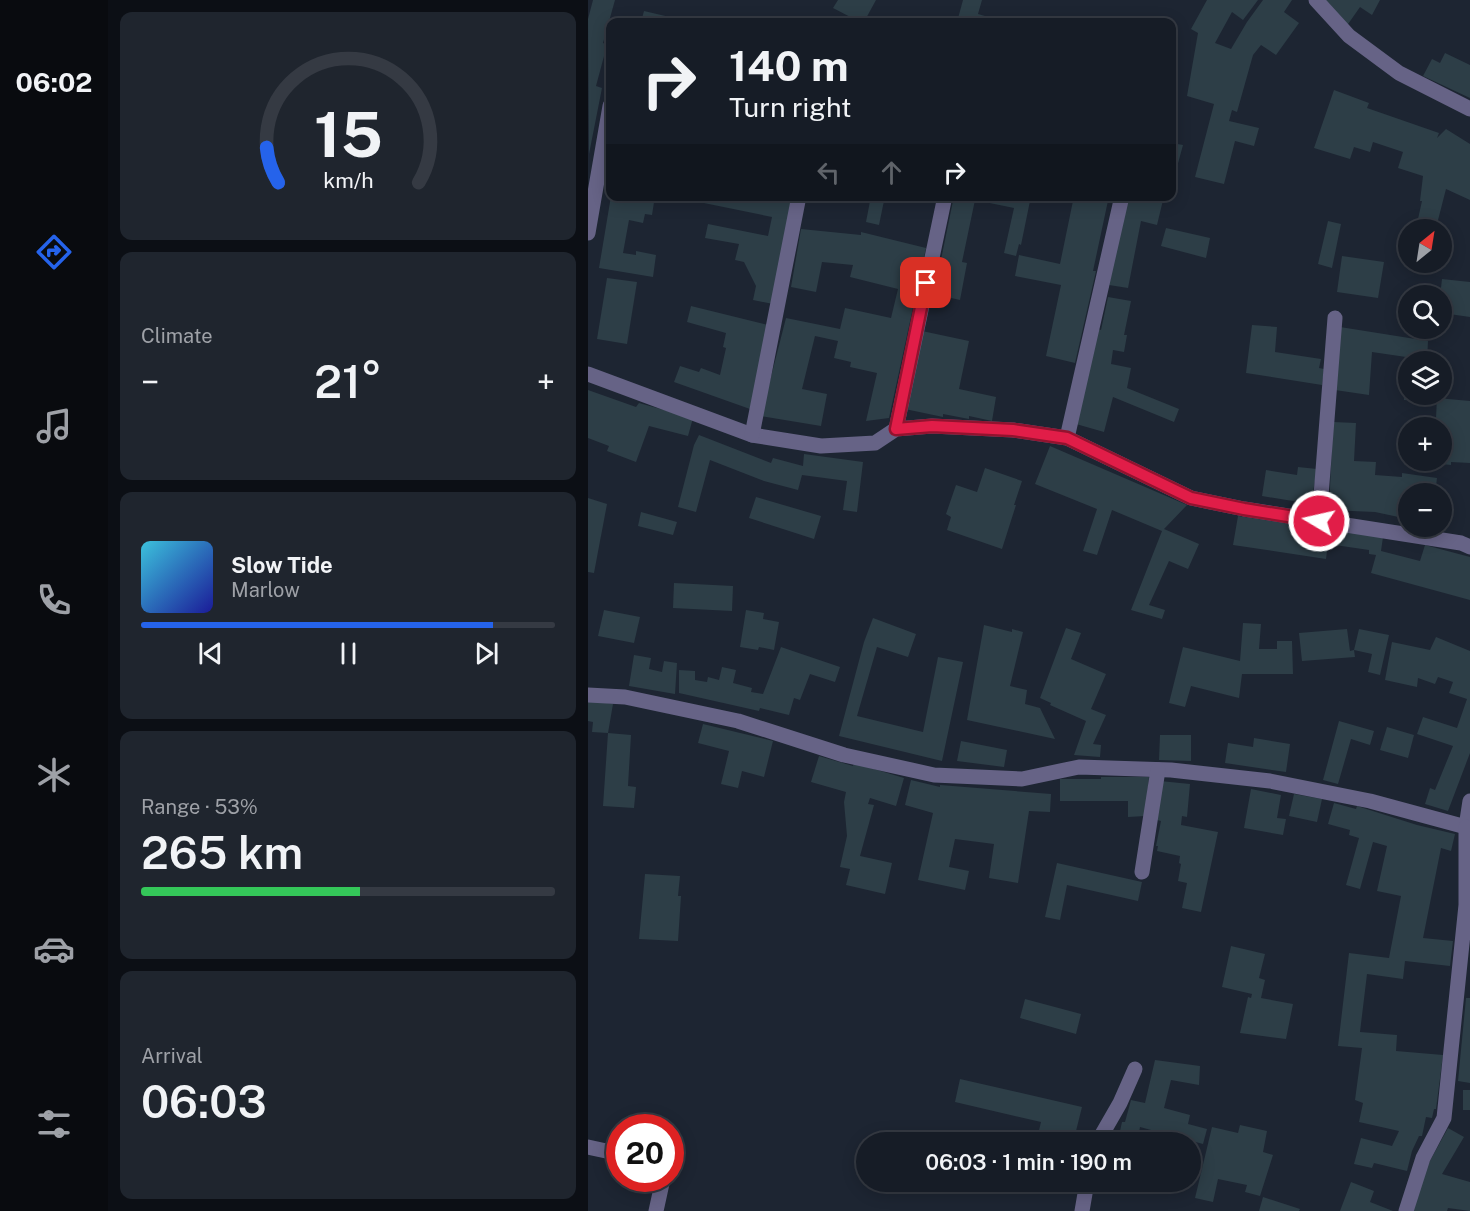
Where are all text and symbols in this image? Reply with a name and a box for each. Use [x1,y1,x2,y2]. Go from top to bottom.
text: 140 m [729,41,849,90]
icon: right [630,42,708,120]
text: 06:02 [16,66,92,98]
text: Turn right [729,91,852,123]
text: 15 [314,98,382,171]
icon: left [812,156,845,189]
icon: ahead [875,156,908,189]
icon: right [938,156,971,189]
text: km/h [323,168,373,193]
north arrow [1398,219,1452,273]
map controls [1398,219,1452,537]
icon: directions [33,231,75,273]
pin [900,257,951,308]
icon: arrive [909,266,942,299]
button: search [1398,285,1452,339]
text: Climate [141,324,213,348]
button: layers [1398,351,1452,405]
text: 21° [314,355,382,408]
text: − [141,363,159,401]
text: + [537,363,555,401]
icon: music [33,405,75,447]
button: + [1398,417,1452,471]
button: − [1398,483,1452,537]
position arrow [1287,489,1351,553]
text: Slow Tide [231,552,333,578]
text: Marlow [231,578,300,602]
icon: phone [33,579,75,621]
icon: previous [194,637,227,670]
icon: pause [332,637,365,670]
icon: next [470,637,503,670]
icon: climate [33,754,75,796]
text: Range · 53% [141,795,258,819]
text: 265 km [141,826,303,879]
icon: car [33,928,75,970]
text: Arrival [141,1044,203,1068]
text: 06:03 [141,1075,267,1128]
icon: filters [33,1103,75,1145]
speed limit sign: 20 [606,1114,684,1192]
text: 06:03 · 1 min · 190 m [925,1149,1132,1175]

